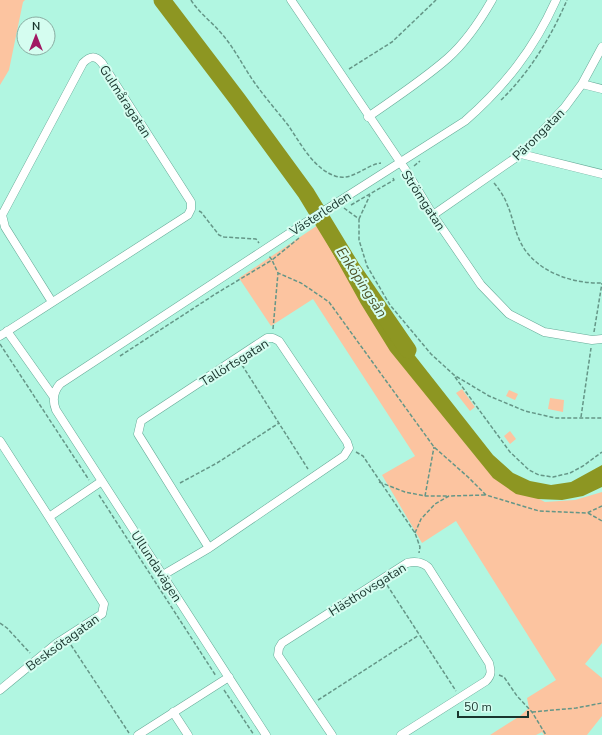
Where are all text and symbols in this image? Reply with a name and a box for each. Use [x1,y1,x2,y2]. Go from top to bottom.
north arrow [16,16,56,56]
text: N [32,19,40,34]
street label: Gulmåragatan [95,62,155,141]
street label: Pärongatan [509,105,569,165]
street label: Strömgatan [397,167,449,234]
street label: Västerleden [285,187,355,241]
water label: Enköpingsån [332,243,391,321]
street label: Tallörtsgatan [197,335,272,391]
street label: Ullundavägen [126,527,186,606]
street label: Hästhovsgatan [325,559,410,621]
street label: Besksötagatan [22,610,103,676]
scale bar [458,693,528,719]
text: 50 m [464,699,492,715]

